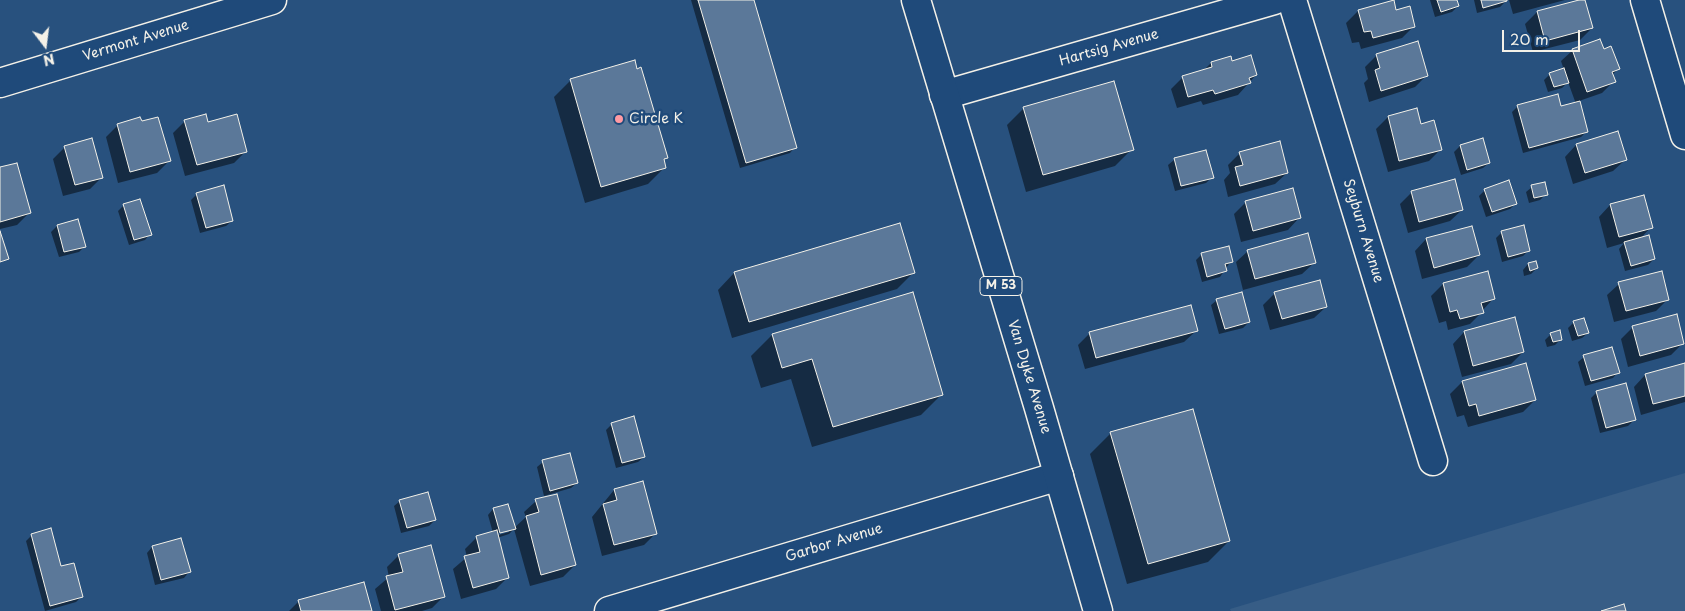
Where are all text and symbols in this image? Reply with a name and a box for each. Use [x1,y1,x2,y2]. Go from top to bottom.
street label: Vermont Avenue [81,17,191,65]
north arrow [20,20,70,70]
scale bar [1505,20,1582,52]
street label: Hartsig Avenue [1057,26,1161,70]
text: 20 m [1510,27,1549,50]
text: N [41,48,57,72]
place label: Circle K [629,111,683,127]
marker: Circle K [613,113,625,125]
street label: Seyburn Avenue [1339,177,1387,285]
road number: M 53 [980,276,1022,296]
street label: Van Dyke Avenue [1004,318,1054,436]
street label: Garbor Avenue [783,520,885,566]

